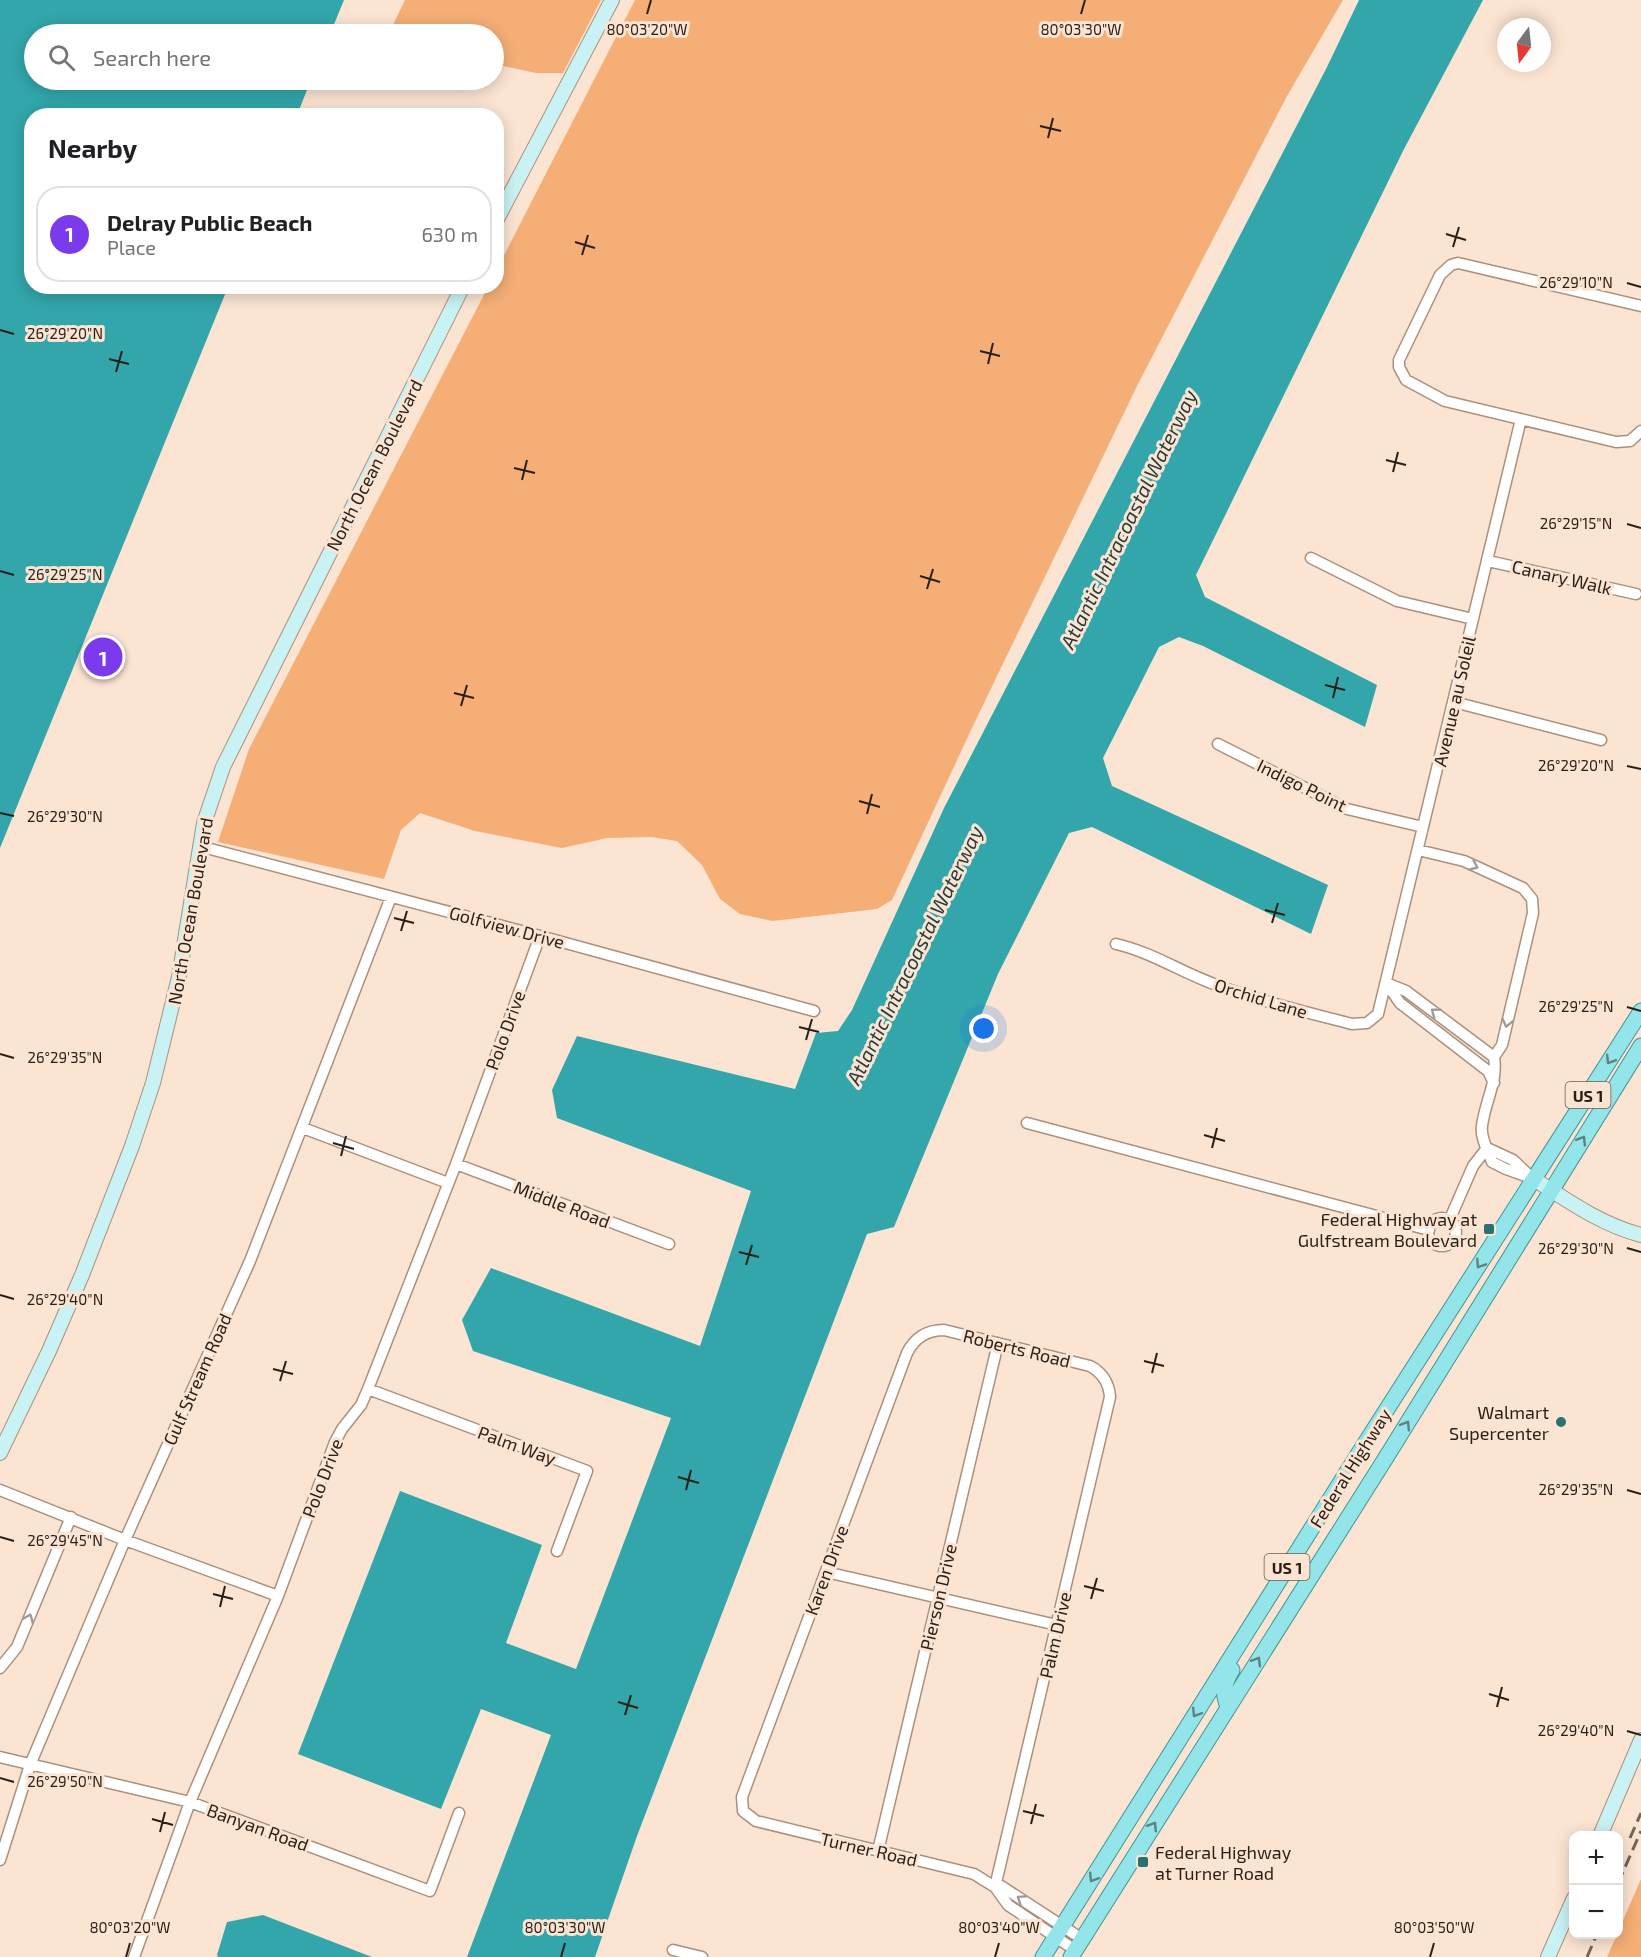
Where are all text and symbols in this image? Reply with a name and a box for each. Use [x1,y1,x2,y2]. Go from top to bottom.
north arrow [1497,18,1551,72]
text: 80°03'20"W [606,20,688,38]
text: 80°03'30"W [1040,20,1122,38]
search box [24,24,504,90]
icon: search [45,41,78,74]
text: Search here [93,44,211,70]
text: Nearby [48,132,137,163]
text: Delray Public Beach [107,209,313,235]
text: 1 [65,222,74,246]
text: 630 m [421,222,478,246]
text: Place [107,235,156,259]
text: 26°29'10"N [1539,273,1613,291]
text: 26°29'20"N [27,324,103,342]
street label: North Ocean Boulevard [321,376,427,554]
water label: Atlantic Intracoastal Waterway [1054,385,1202,654]
text: 26°29'15"N [1540,514,1612,532]
street label: Canary Walk [1510,555,1614,599]
text: 26°29'25"N [28,565,102,583]
street label: Avenue au Soleil [1428,633,1480,769]
pin: 1 [84,634,122,680]
street label: Indigo Point [1254,754,1350,816]
text: 26°29'20"N [1538,756,1614,774]
text: 26°29'30"N [27,807,103,825]
street label: North Ocean Boulevard [163,816,217,1006]
water label: Atlantic Intracoastal Waterway [840,821,988,1090]
one-way arrow [1468,859,1479,871]
street label: Golfview Drive [447,901,567,953]
street label: Orchid Lane [1212,973,1310,1023]
street label: Polo Drive [480,987,530,1073]
text: 26°29'25"N [1539,997,1613,1015]
one-way arrow [1431,1009,1442,1020]
your location [969,1014,998,1043]
one-way arrow [1502,1017,1515,1027]
text: 26°29'35"N [28,1048,102,1066]
one-way arrow [1605,1054,1617,1064]
road number: US 1 [1566,1082,1610,1108]
one-way arrow [1574,1136,1585,1147]
street label: Middle Road [511,1176,613,1232]
place label: Federal Highway at Gulfstream Boulevard [1298,1208,1477,1251]
marker: Federal Highway at Gulfstream Boulevard [1482,1222,1496,1236]
text: 26°29'30"N [1538,1239,1614,1257]
one-way arrow [1476,1258,1488,1268]
text: 26°29'40"N [27,1290,103,1308]
street label: Gulf Stream Road [158,1310,236,1448]
street label: Roberts Road [961,1324,1073,1372]
place label: Walmart Supercenter [1449,1401,1549,1444]
street label: Federal Highway [1305,1404,1396,1532]
marker: Walmart Supercenter [1554,1415,1568,1429]
street label: Palm Way [475,1421,560,1469]
one-way arrow [1398,1421,1410,1431]
street label: Polo Drive [297,1435,347,1521]
text: 26°29'35"N [1539,1480,1613,1498]
street label: Karen Drive [800,1522,852,1618]
text: 26°29'45"N [27,1531,103,1549]
street label: Pierson Drive [915,1542,961,1652]
road number: US 1 [1264,1554,1310,1580]
street label: Palm Drive [1034,1590,1076,1680]
one-way arrow [22,1613,34,1624]
one-way arrow [1250,1657,1262,1667]
one-way arrow [1192,1706,1203,1717]
text: 26°29'40"N [1538,1721,1614,1739]
text: 26°29'50"N [27,1772,103,1790]
street label: Banyan Road [204,1798,312,1856]
one-way arrow [1146,1822,1158,1832]
street label: Turner Road [818,1827,920,1871]
map controls [1569,1831,1623,1939]
button: + [1569,1831,1623,1885]
place label: Federal Highway at Turner Road [1155,1841,1292,1884]
marker: Federal Highway at Turner Road [1136,1855,1150,1869]
one-way arrow [1088,1872,1100,1882]
button: − [1569,1885,1623,1939]
one-way arrow [1017,1895,1028,1906]
text: 80°03'20"W [89,1918,171,1936]
text: 80°03'30"W [524,1918,606,1936]
text: 80°03'40"W [958,1918,1040,1936]
text: 80°03'50"W [1394,1918,1474,1936]

